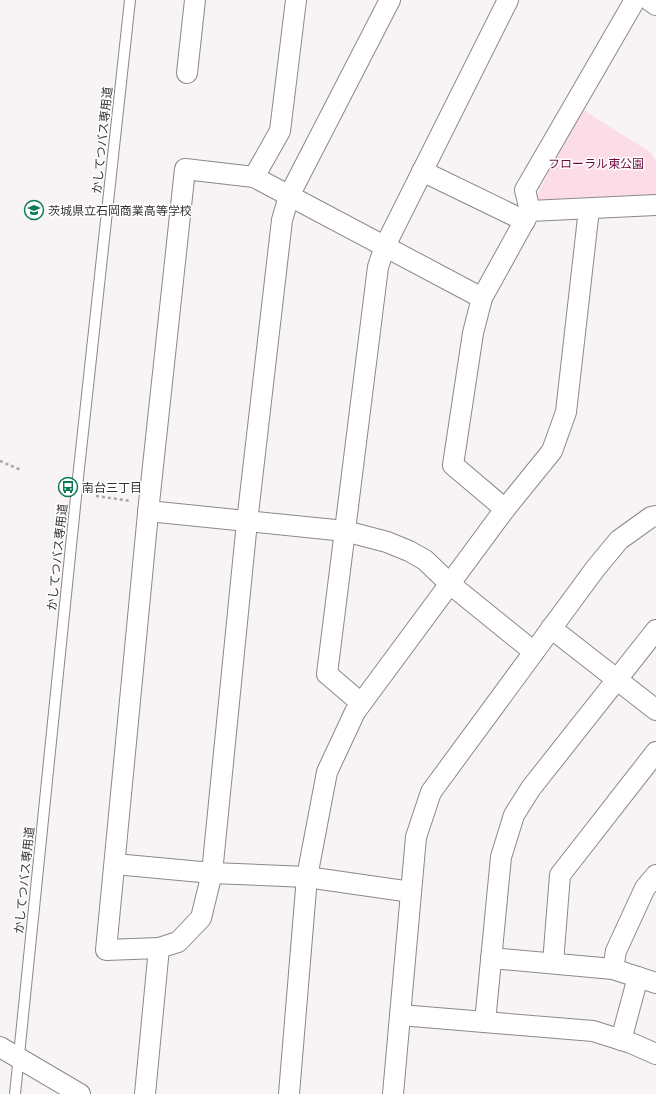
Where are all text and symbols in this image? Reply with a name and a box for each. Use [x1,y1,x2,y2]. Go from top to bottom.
street label: かしてつバス専用道 [90,86,114,194]
park label: フローラル東公園 [548,157,644,170]
school or university icon: 茨城県立石岡商業高等学校 [23,199,45,221]
place label: 茨城県立石岡商業高等学校 [48,204,192,217]
bus stop icon: 南台三丁目 [57,476,79,498]
place label: 南台三丁目 [82,481,142,494]
street label: かしてつバス専用道 [45,503,69,611]
street label: かしてつバス専用道 [12,826,36,934]

